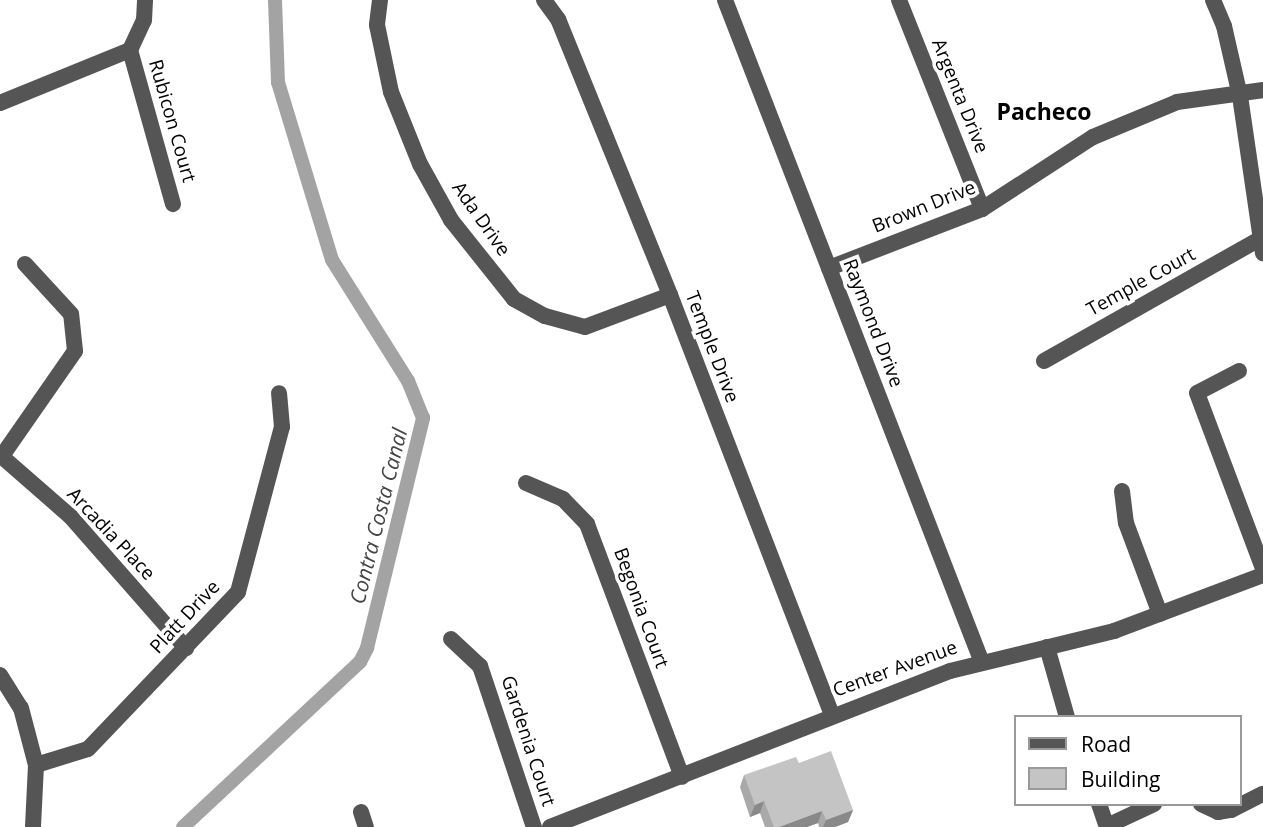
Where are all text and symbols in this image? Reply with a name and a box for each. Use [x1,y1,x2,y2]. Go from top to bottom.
street label: Argenta Drive [927,36,993,156]
street label: Rubicon Court [144,57,200,185]
district label: Pacheco [997,97,1091,125]
street label: Brown Drive [869,176,979,238]
street label: Ada Drive [447,177,515,261]
street label: Temple Court [1083,243,1199,321]
street label: Raymond Drive [838,256,908,390]
street label: Temple Drive [680,288,744,406]
water label: Contra Costa Canal [344,426,412,606]
street label: Arcadia Place [62,483,160,585]
street label: Begonia Court [609,545,673,671]
street label: Platt Drive [145,576,225,658]
street label: Center Avenue [830,636,960,702]
street label: Gardenia Court [496,673,560,809]
legend [1014,715,1242,806]
text: Road [1081,730,1131,758]
text: Building [1081,765,1160,793]

